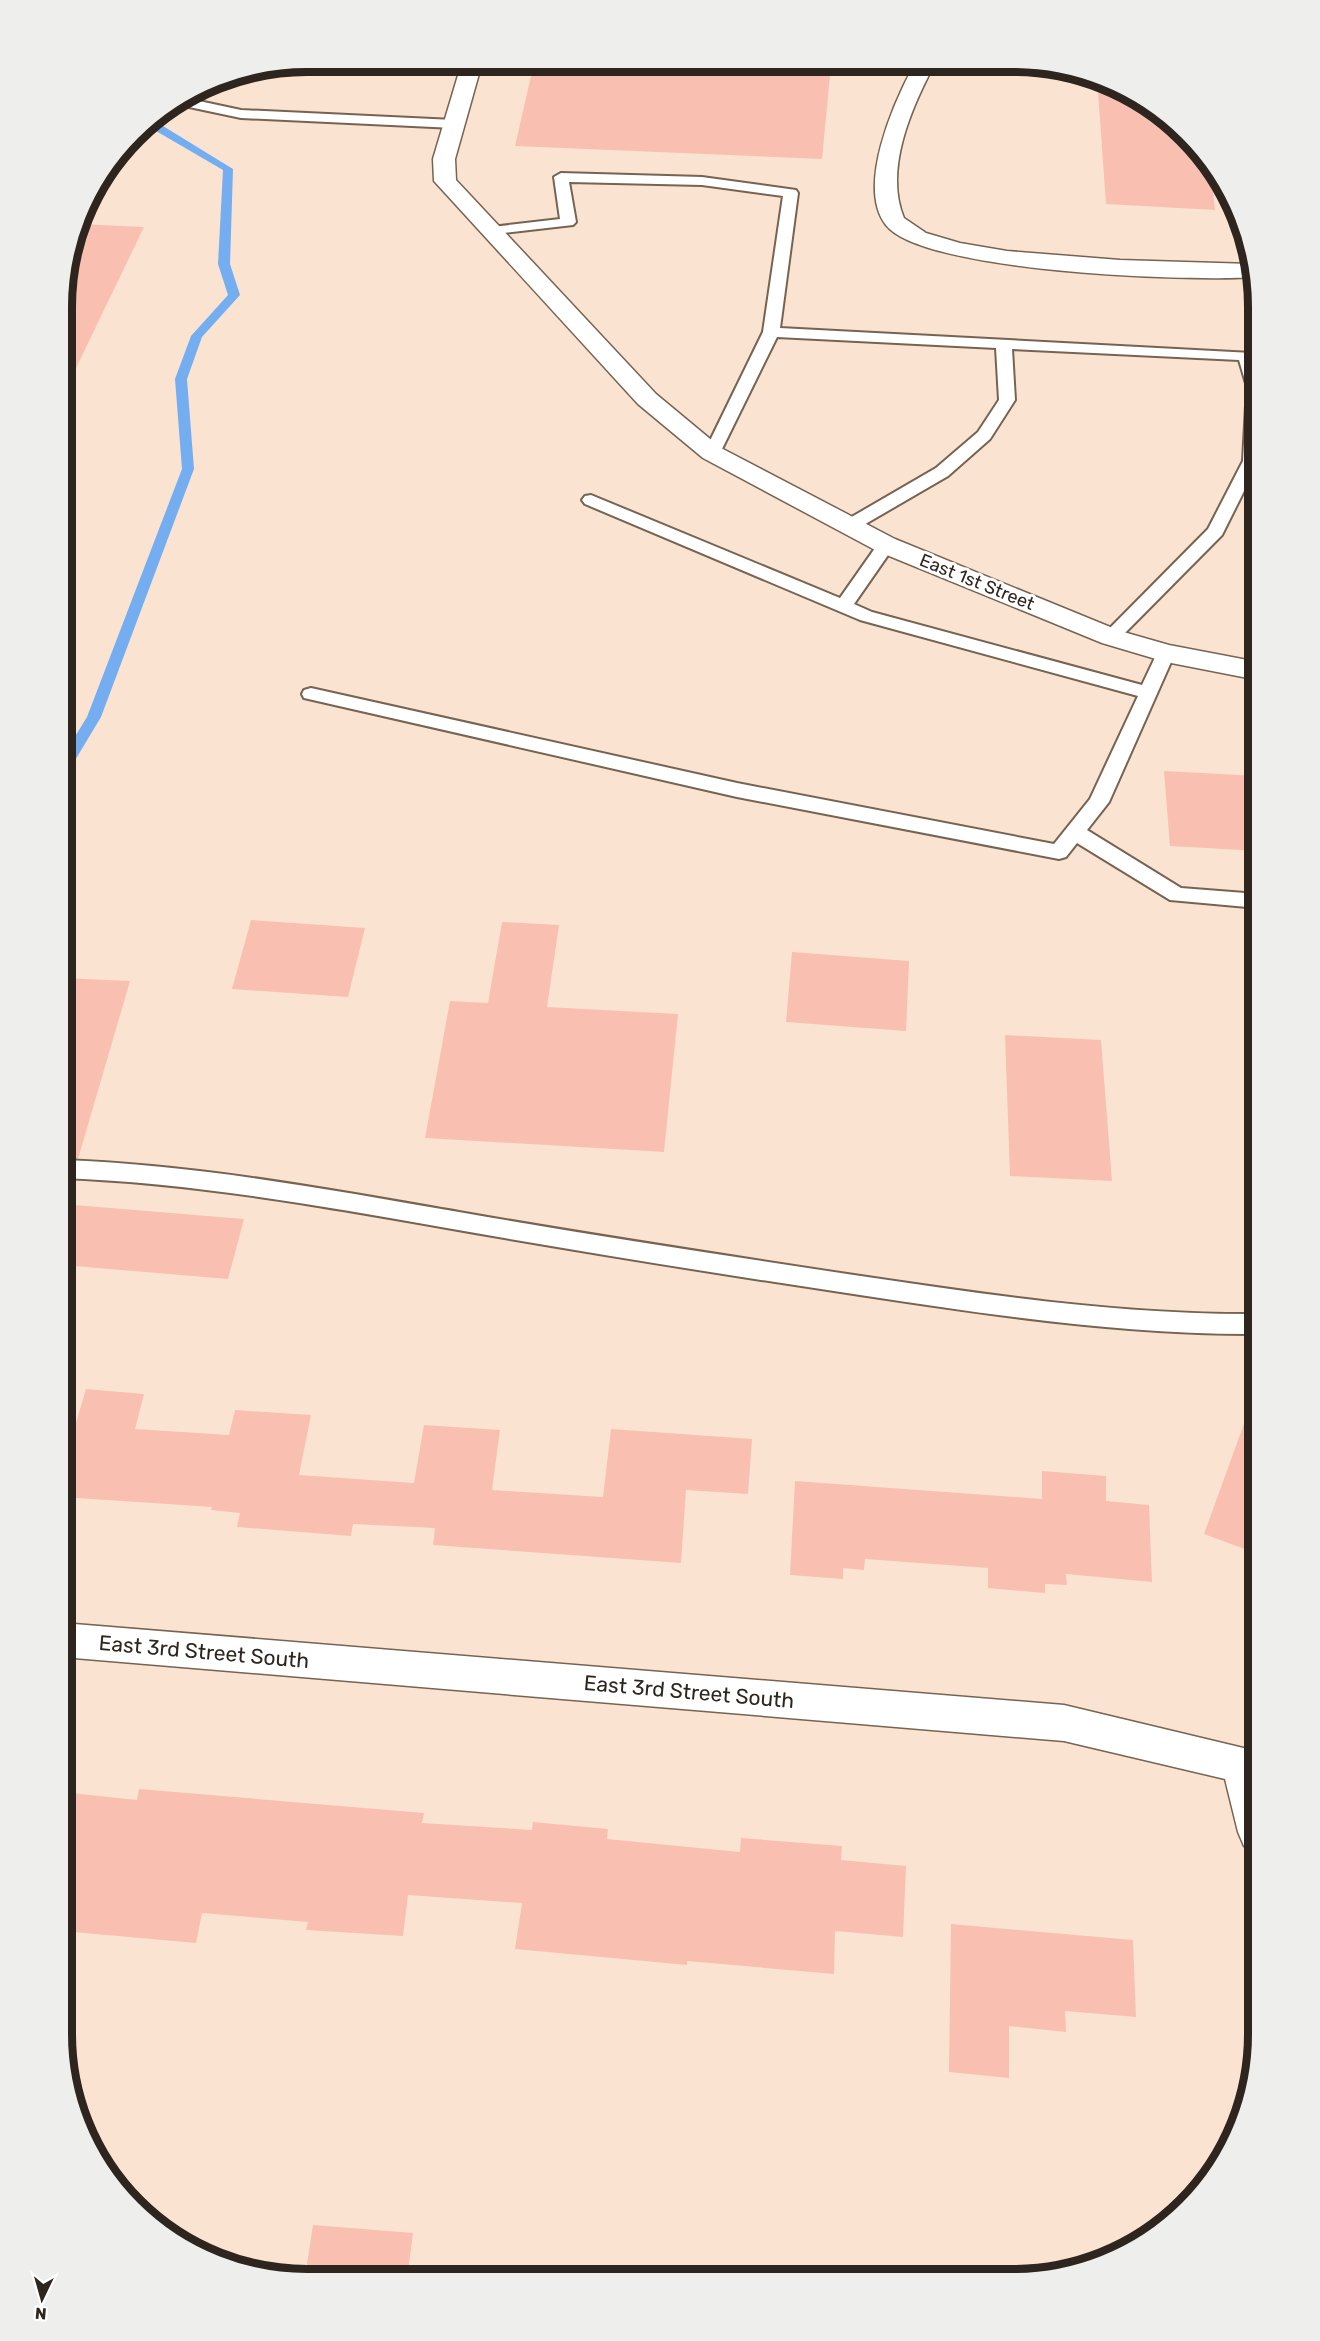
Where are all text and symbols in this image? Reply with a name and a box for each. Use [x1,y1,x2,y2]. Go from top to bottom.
street label: East 1st Street [916,549,1038,615]
street label: East 3rd Street South [98,1630,310,1673]
street label: East 3rd Street South [583,1670,795,1713]
north arrow [12,2269,72,2329]
text: N [34,2303,47,2323]

